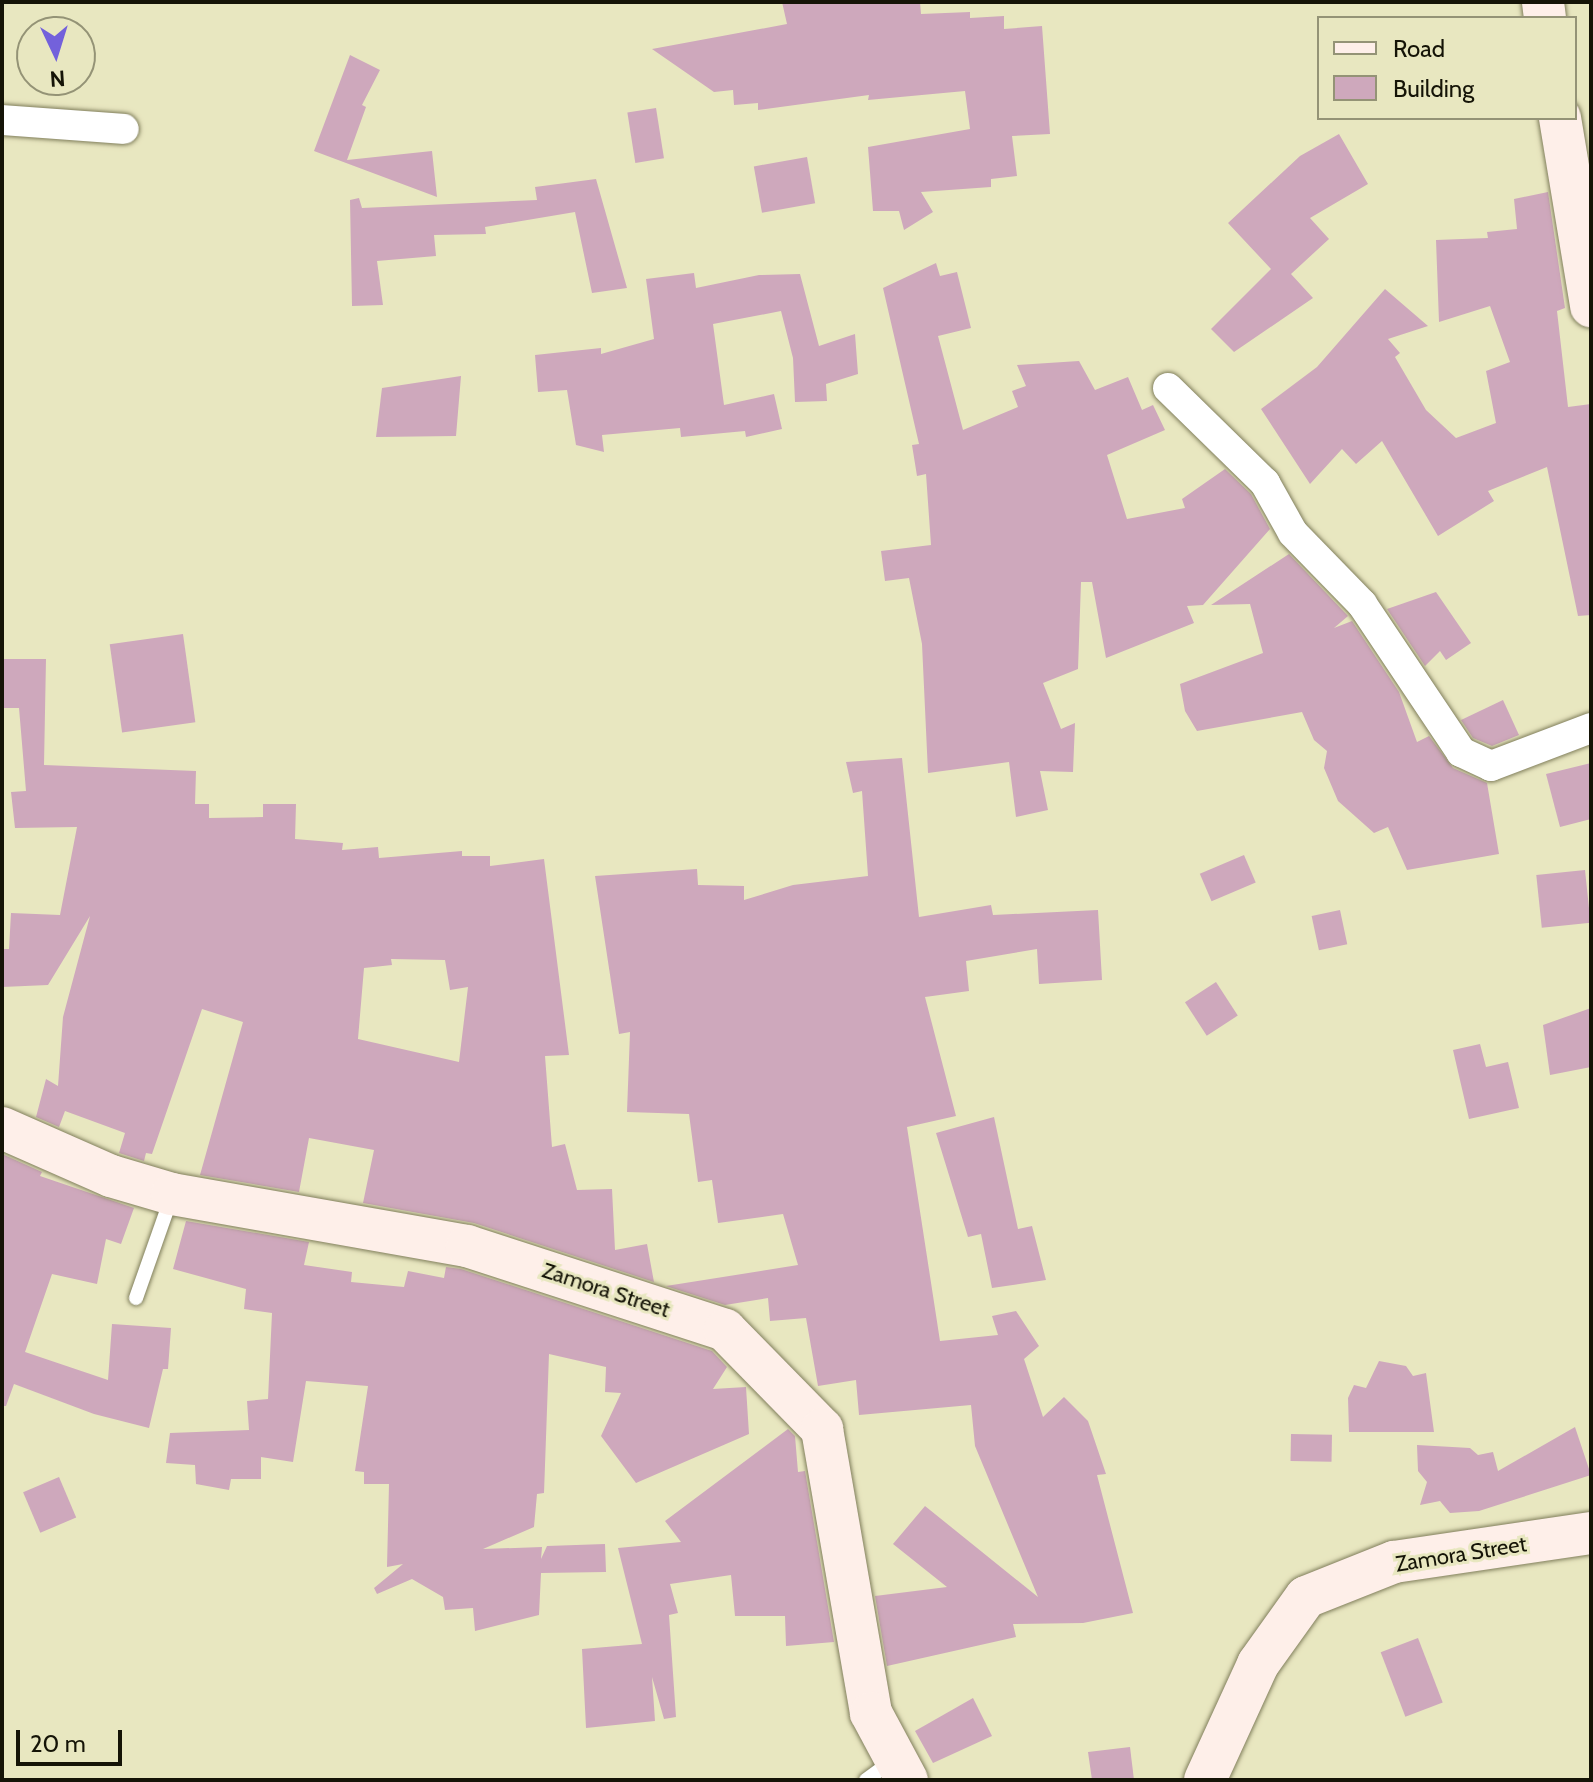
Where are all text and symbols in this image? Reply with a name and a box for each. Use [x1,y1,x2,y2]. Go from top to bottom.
north arrow [16,16,96,96]
legend [1317,16,1577,120]
text: Road [1393,34,1445,63]
text: N [49,64,66,92]
text: Building [1393,74,1474,103]
street label: Zamora Street [539,1257,673,1323]
street label: Zamora Street [1393,1531,1529,1577]
scale bar [20,1714,126,1764]
text: 20 m [30,1729,86,1758]

